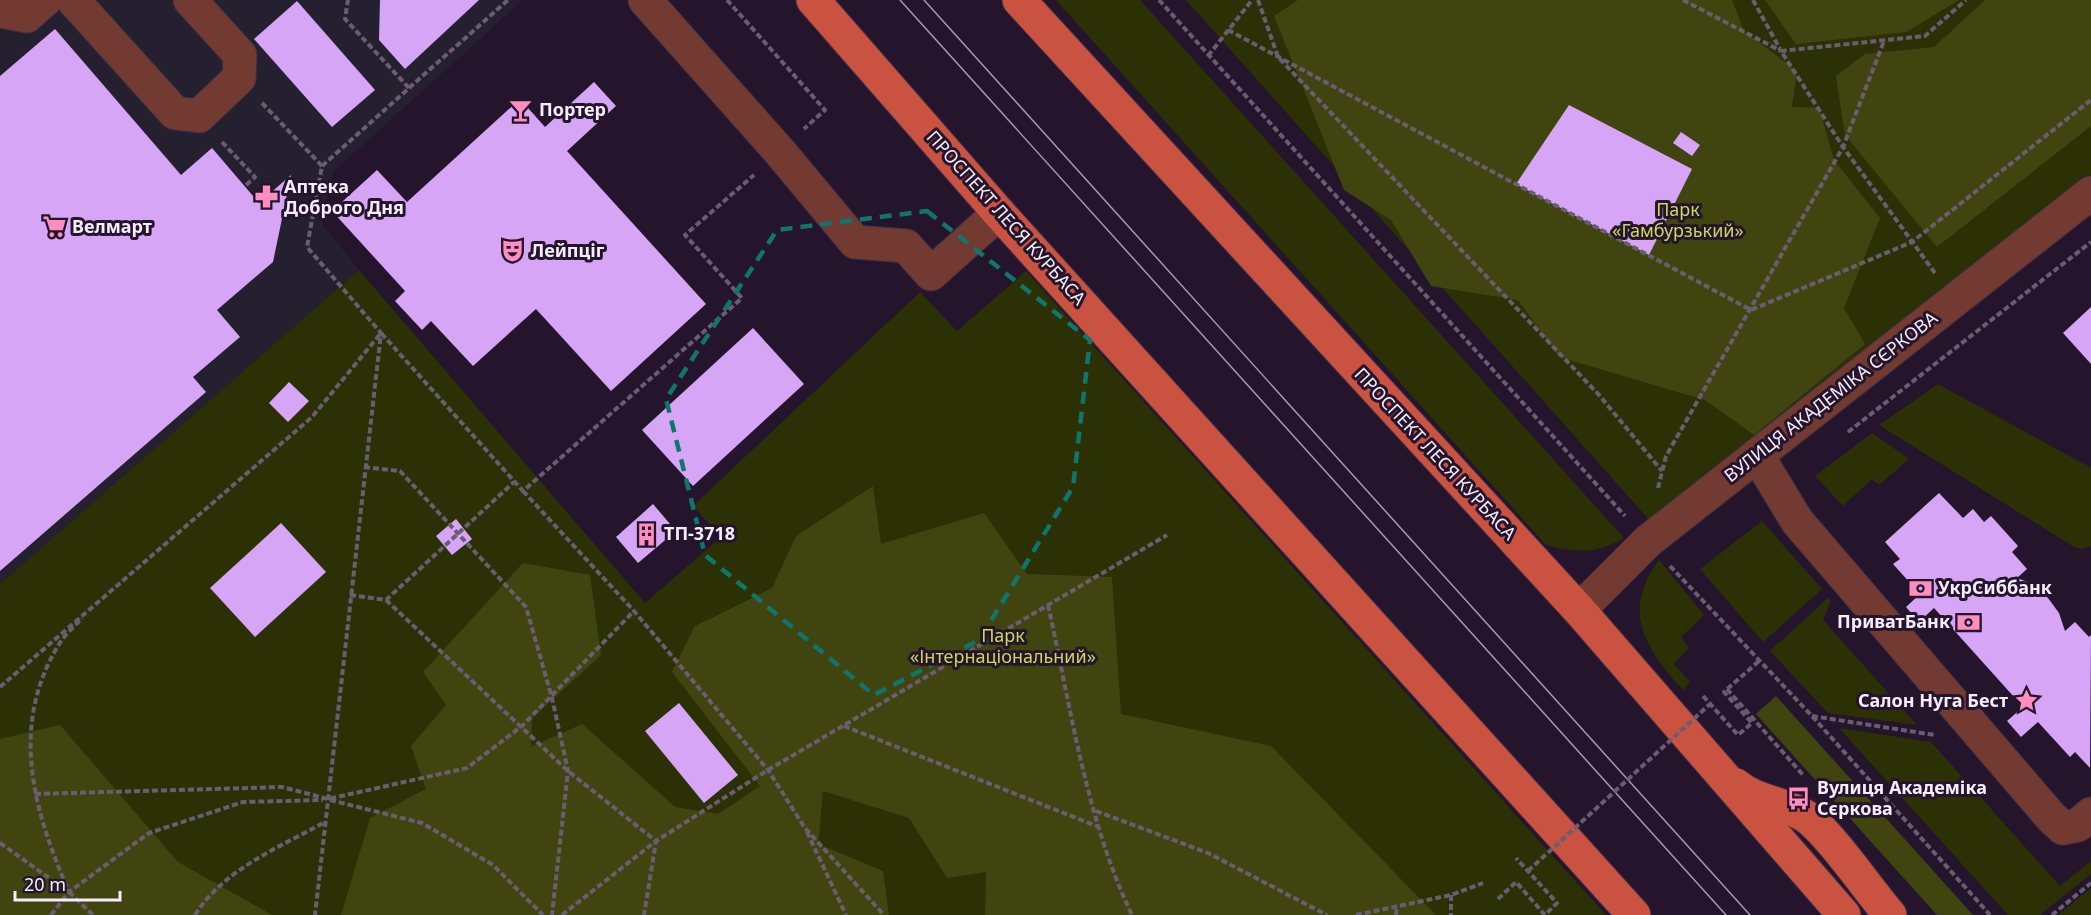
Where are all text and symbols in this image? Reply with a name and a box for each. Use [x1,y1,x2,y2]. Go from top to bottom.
bar icon: Портер [508,97,534,123]
place label: Портер [539,97,606,121]
street label: ПРОСПЕКТ ЛЕСЯ КУРБАСА [922,125,1092,310]
place label: Аптека Доброго Дня [284,174,404,219]
pharmacy icon: Аптека Доброго Дня [253,184,279,210]
park label: Парк «Гамбурзький» [1612,197,1744,242]
supermarket icon: Велмарт [41,214,67,240]
place label: Велмарт [72,214,152,238]
theatre icon: Лейпціг [500,238,526,264]
place label: Лейпціг [531,238,605,262]
street label: ВУЛИЦЯ АКАДЕМІКА СЄРКОВА [1719,305,1942,487]
street label: ПРОСПЕКТ ЛЕСЯ КУРБАСА [1350,362,1522,545]
building icon: ТП-3718 [633,521,659,547]
place label: ТП-3718 [664,521,735,545]
bank icon: УкрСиббанк [1907,575,1933,601]
place label: УкрСиббанк [1938,575,2052,599]
place label: ПриватБанк [1837,609,1950,633]
bank icon: ПриватБанк [1955,609,1981,635]
park label: Парк «Інтернаціональний» [910,623,1096,668]
place label: Салон Нуга Бест [1858,688,2008,712]
place icon: Салон Нуга Бест [2013,688,2039,714]
place label: Вулиця Академіка Сєркова [1817,775,1987,820]
bus stop icon: Вулиця Академіка Сєркова [1786,785,1812,811]
scale bar [15,864,120,902]
text: 20 m [24,872,66,896]

